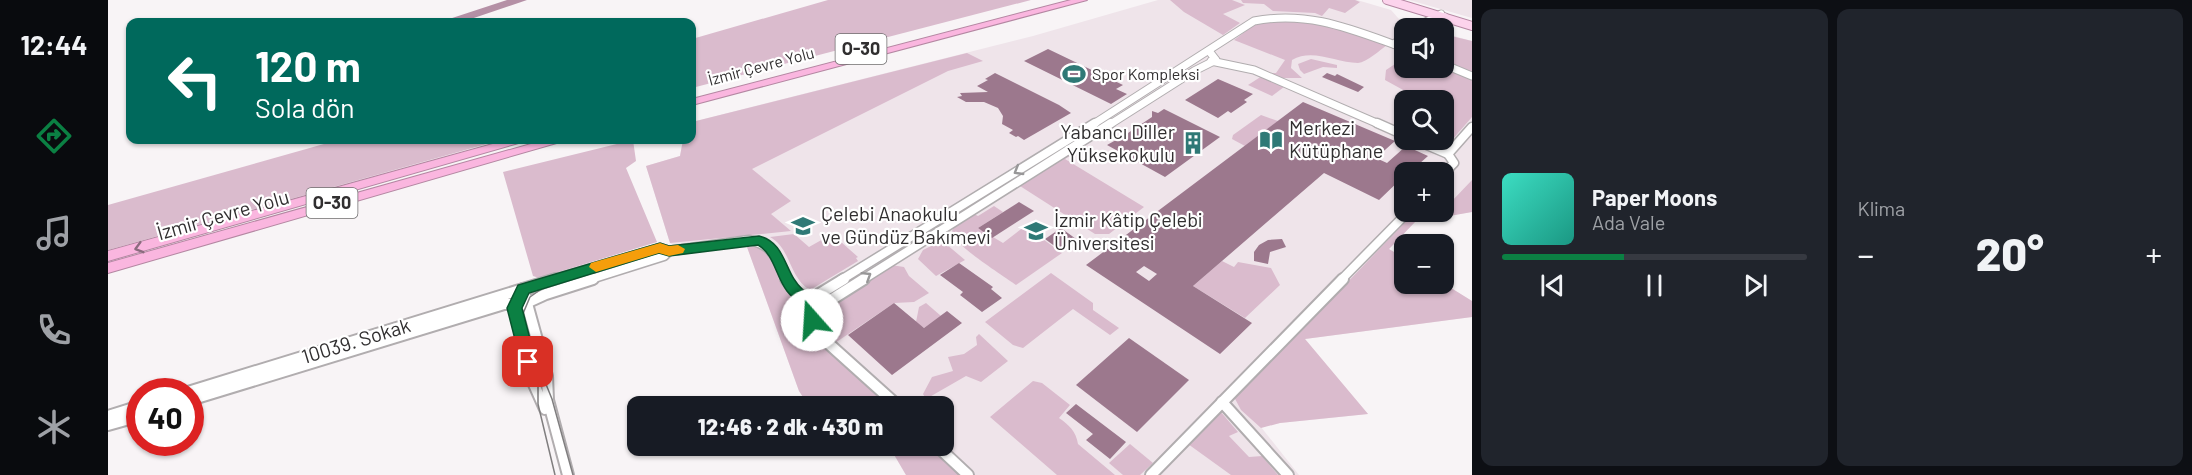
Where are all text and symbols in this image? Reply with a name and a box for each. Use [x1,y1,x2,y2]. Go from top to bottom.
map controls [1394,18,1454,294]
button: sound [1394,18,1454,78]
text: 12:44 [20,28,88,60]
road number: O-30 [836,34,886,64]
text: 120 m [255,40,361,90]
icon: left [156,42,234,120]
street label: İzmir Çevre Yolu [706,42,816,89]
sports icon: Spor Kompleksi [1061,61,1087,87]
place label: Spor Kompleksi [1092,64,1199,83]
button: search [1394,90,1454,150]
text: Sola dön [255,91,355,123]
icon: directions [33,115,75,157]
place label: Merkezi Kütüphane [1289,115,1383,162]
place label: Yabancı Diller Yüksekokulu [1060,119,1175,166]
library icon: Merkezi Kütüphane [1258,127,1284,153]
building icon: Yabancı Diller Yüksekokulu [1180,130,1206,156]
button: + [1394,162,1454,222]
one-way arrow [1014,164,1024,176]
street label: İzmir Çevre Yolu [154,184,292,244]
text: Paper Moons [1592,184,1717,210]
road number: O-30 [306,188,358,218]
text: Klima [1858,196,1905,220]
place label: Çelebi Anaokulu ve Gündüz Bakımevi [821,201,991,248]
place label: İzmir Kâtip Çelebi Üniversitesi [1054,207,1202,254]
text: Ada Vale [1592,210,1665,234]
icon: music [33,212,75,254]
school or university icon: Çelebi Anaokulu ve Gündüz Bakımevi [790,213,816,239]
school or university icon: İzmir Kâtip Çelebi Üniversitesi [1023,218,1049,244]
text: 20° [1976,226,2044,280]
button: − [1394,234,1454,294]
text: − [1858,234,1874,274]
text: + [2146,234,2162,274]
one-way arrow [134,241,145,253]
icon: previous [1536,269,1569,302]
icon: pause [1638,269,1671,302]
icon: next [1739,269,1772,302]
one-way arrow [861,273,872,284]
position arrow [780,288,844,352]
icon: phone [33,309,75,351]
street label: 10039. Sokak [298,312,413,368]
pin [502,336,553,387]
icon: arrive [511,345,544,378]
speed limit sign: 40 [126,378,204,456]
icon: climate [33,406,75,448]
text: 12:46 · 2 dk · 430 m [698,413,883,439]

